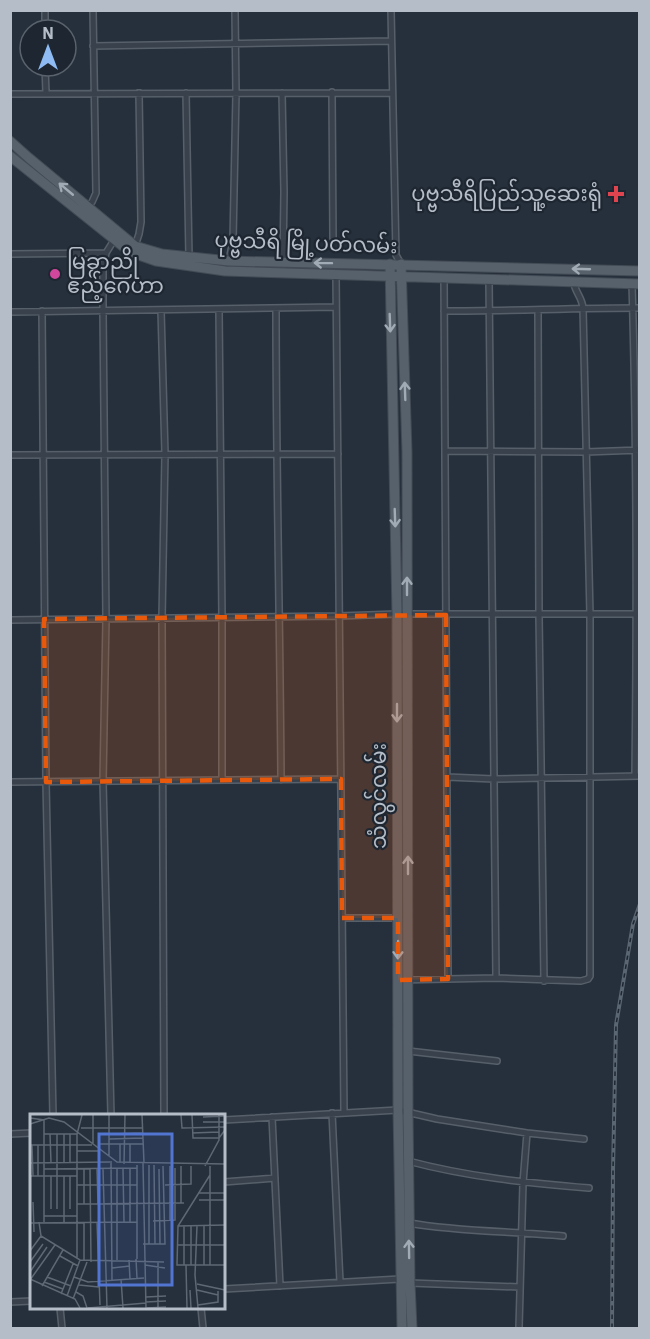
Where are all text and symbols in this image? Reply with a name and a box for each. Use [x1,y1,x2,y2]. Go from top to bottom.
north arrow [18,18,78,78]
text: N [42,23,54,43]
place label: ပုဗ္ဗသီရိပြည်သူ့ဆေးရုံ [411,178,602,212]
one-way arrow [59,182,74,196]
marker: ပုဗ္ဗသီရိပြည်သူ့ဆေးရုံ [607,185,625,203]
street label: ပုဗ္ဗသီရိ မြို့ပတ်လမ်း [214,224,398,264]
place label: မြခွာညို ဧည့်ဂေဟာ [67,246,164,303]
one-way arrow [314,257,334,269]
one-way arrow [572,264,592,275]
marker: မြခွာညို ဧည့်ဂေဟာ [48,267,62,281]
one-way arrow [385,312,396,332]
one-way arrow [399,382,410,402]
one-way arrow [389,507,400,527]
one-way arrow [402,577,413,597]
one-way arrow [391,702,403,722]
street label: သံလွင်လမ်း [363,743,395,849]
one-way arrow [402,856,414,876]
one-way arrow [392,939,404,959]
inset map [30,1114,225,1309]
one-way arrow [404,1240,415,1260]

